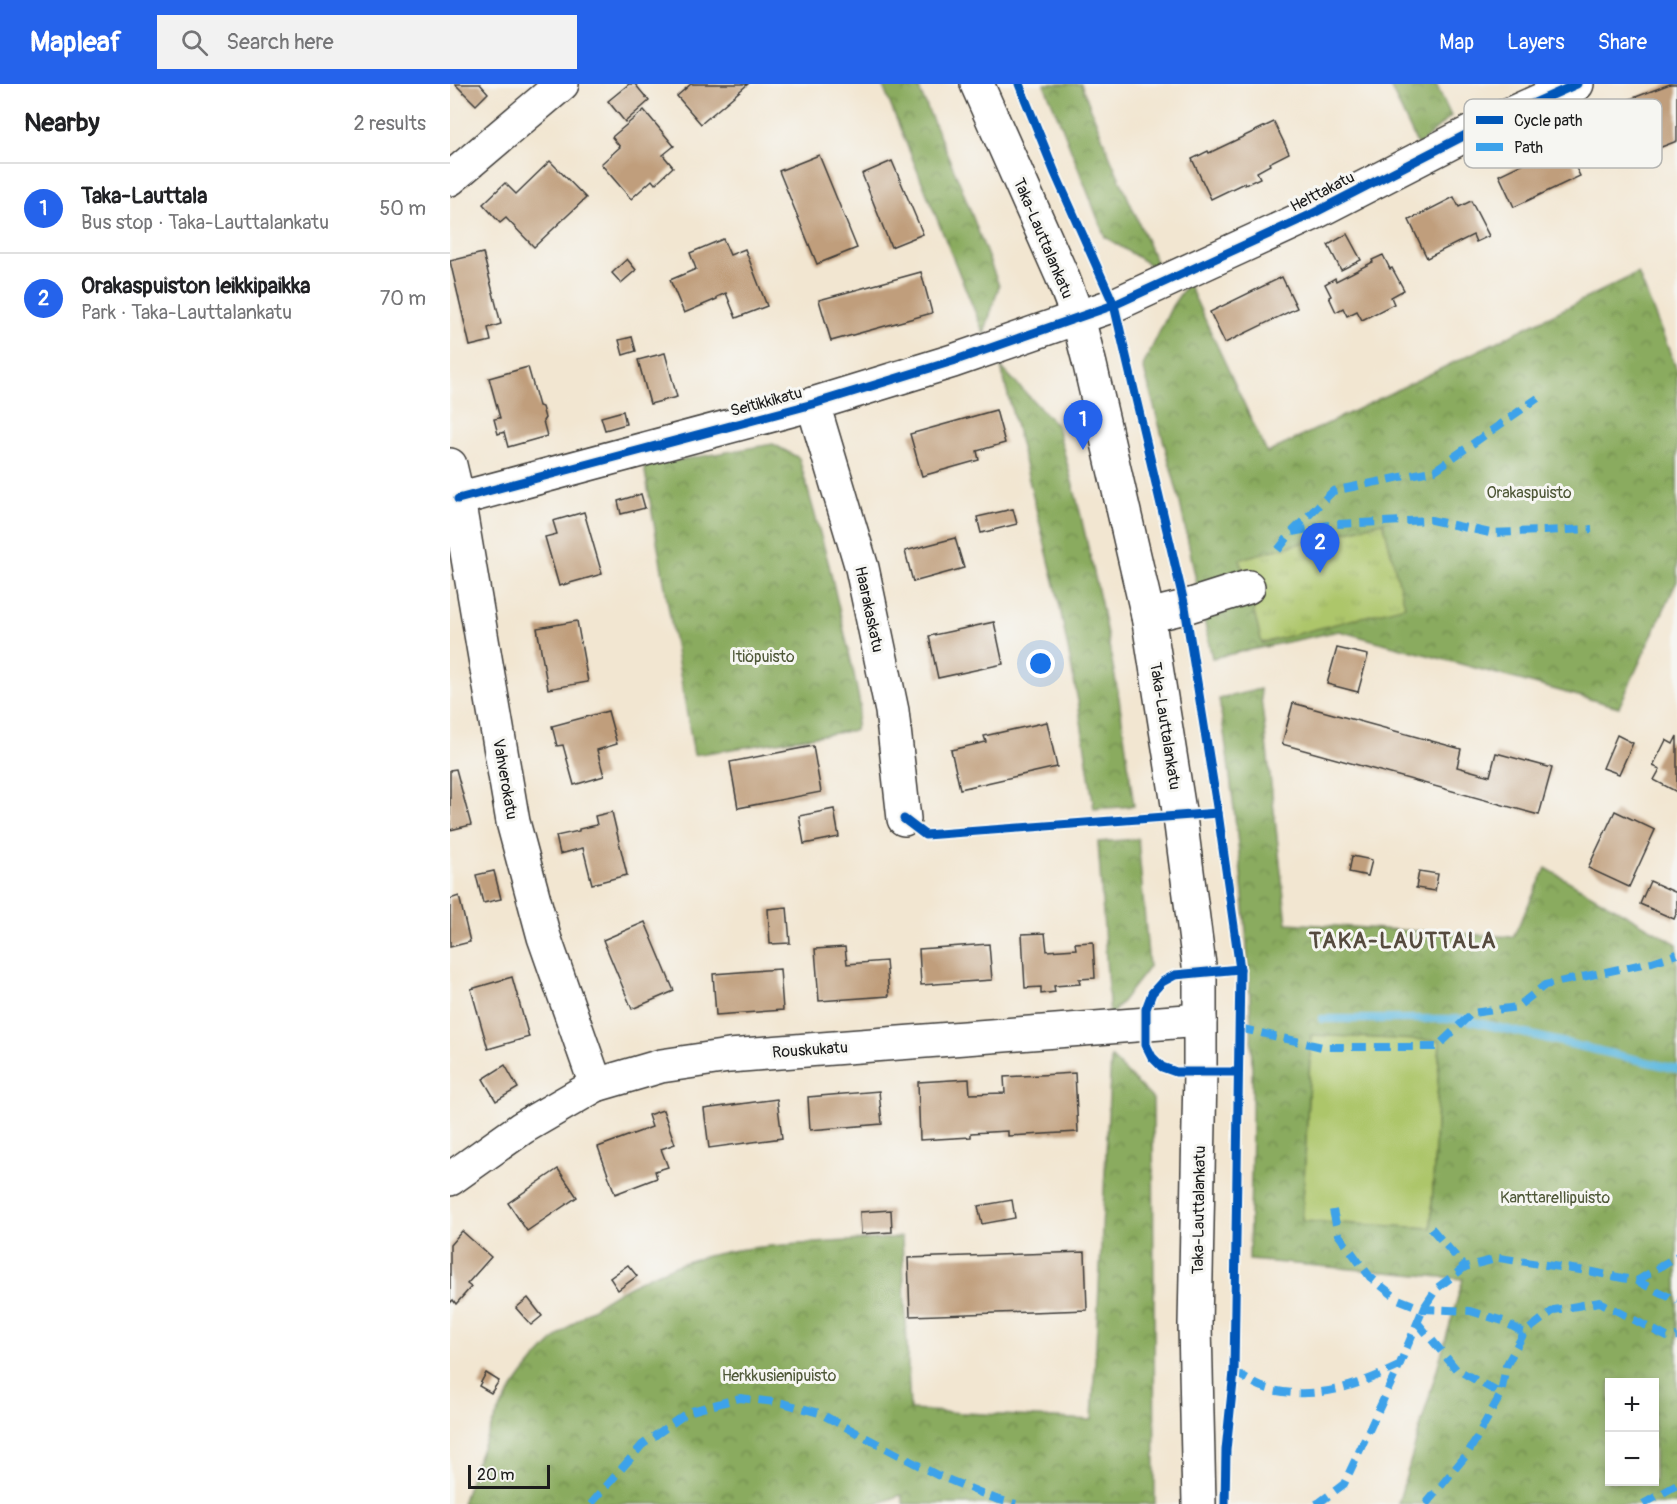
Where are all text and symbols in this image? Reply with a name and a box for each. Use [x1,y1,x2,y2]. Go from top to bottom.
search box [157,15,577,69]
text: Mapleaf [30,25,121,60]
icon: search [178,26,211,59]
text: Search here [226,28,334,56]
text: Map [1439,29,1474,56]
text: Layers [1507,29,1565,56]
text: Share [1598,29,1647,56]
legend [1464,99,1662,168]
text: Nearby [24,107,100,139]
text: 2 results [354,111,426,136]
text: Cycle path [1514,111,1582,131]
text: Path [1514,138,1543,158]
street label: Helttakatu [1287,167,1358,217]
street label: Taka-Lauttalankatu [1009,175,1077,302]
text: Taka-Lauttala [81,182,208,210]
text: 1 [40,196,47,221]
text: 50 m [379,196,426,221]
text: Bus stop · Taka-Lauttalankatu [81,210,329,235]
text: Orakaspuiston leikkipaikka [81,272,311,300]
text: 2 [38,286,49,311]
text: 70 m [380,286,426,311]
text: Park · Taka-Lauttalankatu [81,300,292,325]
street label: Seitikkikatu [728,383,804,421]
pin: 1 [1064,400,1102,450]
park label: Orakaspuisto [1486,483,1572,503]
pin: 2 [1300,524,1340,573]
street label: Haarakaskatu [850,564,888,654]
park label: Itiöpuisto [731,647,795,667]
your location [1026,649,1055,678]
street label: Taka-Lauttalankatu [1145,661,1185,791]
street label: Vahverokatu [488,737,522,821]
district label: TAKA-LAUTTALA [1308,927,1497,955]
street label: Rouskukatu [772,1037,849,1063]
street label: Taka-Lauttalankatu [1188,1145,1210,1275]
park label: Kanttarellipuisto [1500,1188,1611,1208]
park label: Herkkusienipuisto [722,1366,837,1386]
map controls [1605,1378,1659,1486]
button: + [1605,1378,1659,1432]
button: − [1605,1432,1659,1486]
scale bar [468,1462,550,1490]
text: 20 m [477,1465,515,1485]

